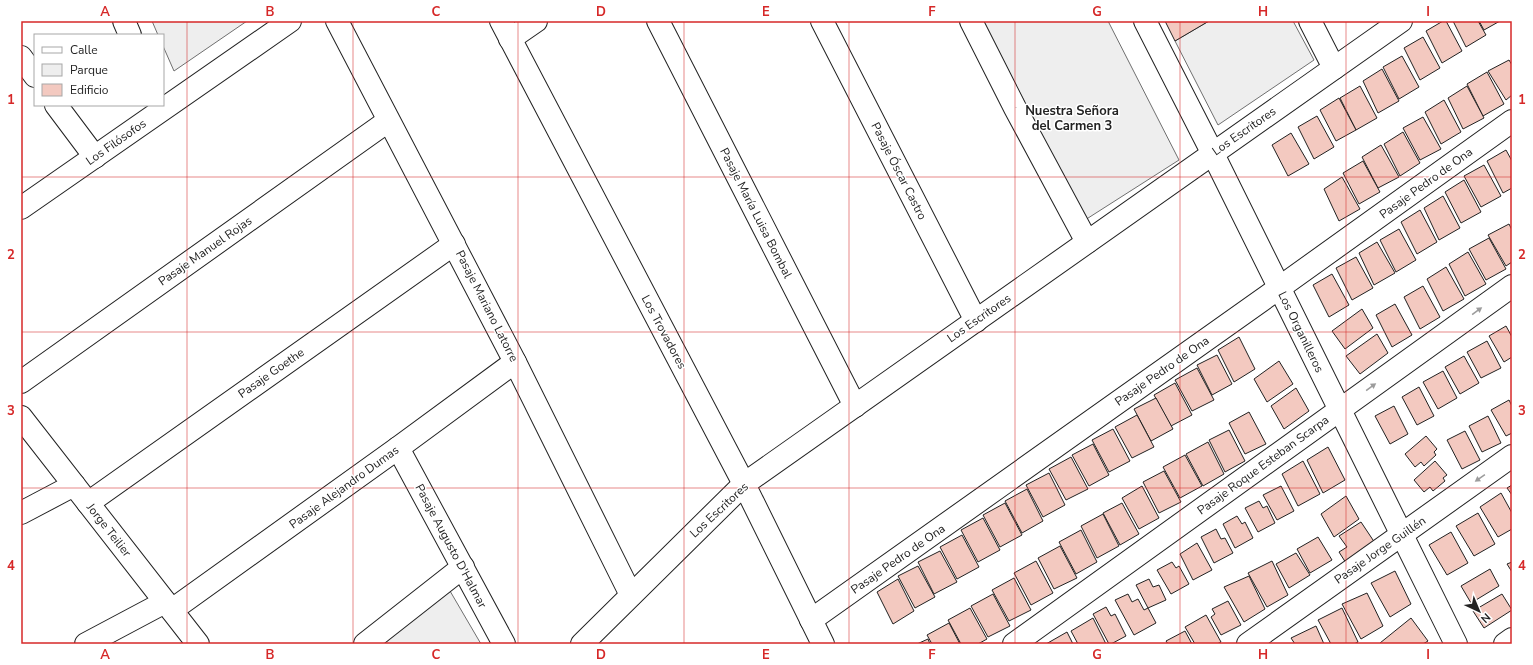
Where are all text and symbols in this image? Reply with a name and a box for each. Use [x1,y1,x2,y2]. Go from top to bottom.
text: A [100,3,110,21]
text: B [266,3,275,21]
text: C [432,3,441,21]
text: D [596,3,606,21]
text: E [762,3,770,21]
text: F [928,3,936,21]
text: G [1092,3,1102,21]
text: H [1258,3,1268,21]
text: I [1426,3,1430,21]
legend [34,34,164,106]
text: Calle [70,42,98,58]
text: Parque [70,62,108,78]
text: Edificio [70,82,109,98]
text: 1 [7,91,15,109]
text: 1 [1518,91,1526,109]
district label: Nuestra Señora del Carmen 3 [1025,102,1119,135]
street label: Los Escritores [1209,103,1279,159]
street label: Los Filósofos [83,115,150,169]
street label: Pasaje Óscar Castro [867,120,931,223]
street label: Pasaje Pedro de Ona [1376,144,1476,222]
street label: Pasaje María Luisa Bombal [716,145,796,281]
street label: Pasaje Manuel Rojas [155,213,255,289]
text: 2 [7,246,15,264]
text: 2 [1518,246,1526,264]
street label: Pasaje Mariano Latorre [452,247,522,365]
street label: Los Organilleros [1274,289,1328,375]
street label: Los Escritores [944,290,1014,346]
street label: Los Trovadores [638,292,690,372]
one-way arrow [1472,307,1482,315]
street label: Pasaje Pedro de Ona [1112,332,1212,410]
street label: Pasaje Goethe [235,344,307,402]
one-way arrow [1366,383,1376,391]
text: 3 [7,402,15,420]
text: 3 [1518,402,1526,420]
street label: Pasaje Roque Esteban Scarpa [1194,412,1332,518]
street label: Pasaje Alejandro Dumas [286,442,402,532]
one-way arrow [1475,474,1485,482]
street label: Los Escritores [686,479,752,541]
street label: Pasaje Augusto D'Halmar [411,481,491,612]
street label: Jorge Teilier [82,499,135,561]
street label: Pasaje Jorge Guillén [1331,513,1429,587]
street label: Pasaje Pedro de Ona [848,520,948,598]
text: 4 [7,557,15,575]
text: 4 [1518,557,1526,575]
north arrow [1459,591,1499,631]
text: N [1477,610,1494,626]
text: A [100,646,110,664]
text: B [266,646,275,664]
text: C [432,646,441,664]
text: D [596,646,606,664]
text: E [762,646,770,664]
text: F [928,646,936,664]
text: G [1092,646,1102,664]
text: H [1258,646,1268,664]
text: I [1426,646,1430,664]

